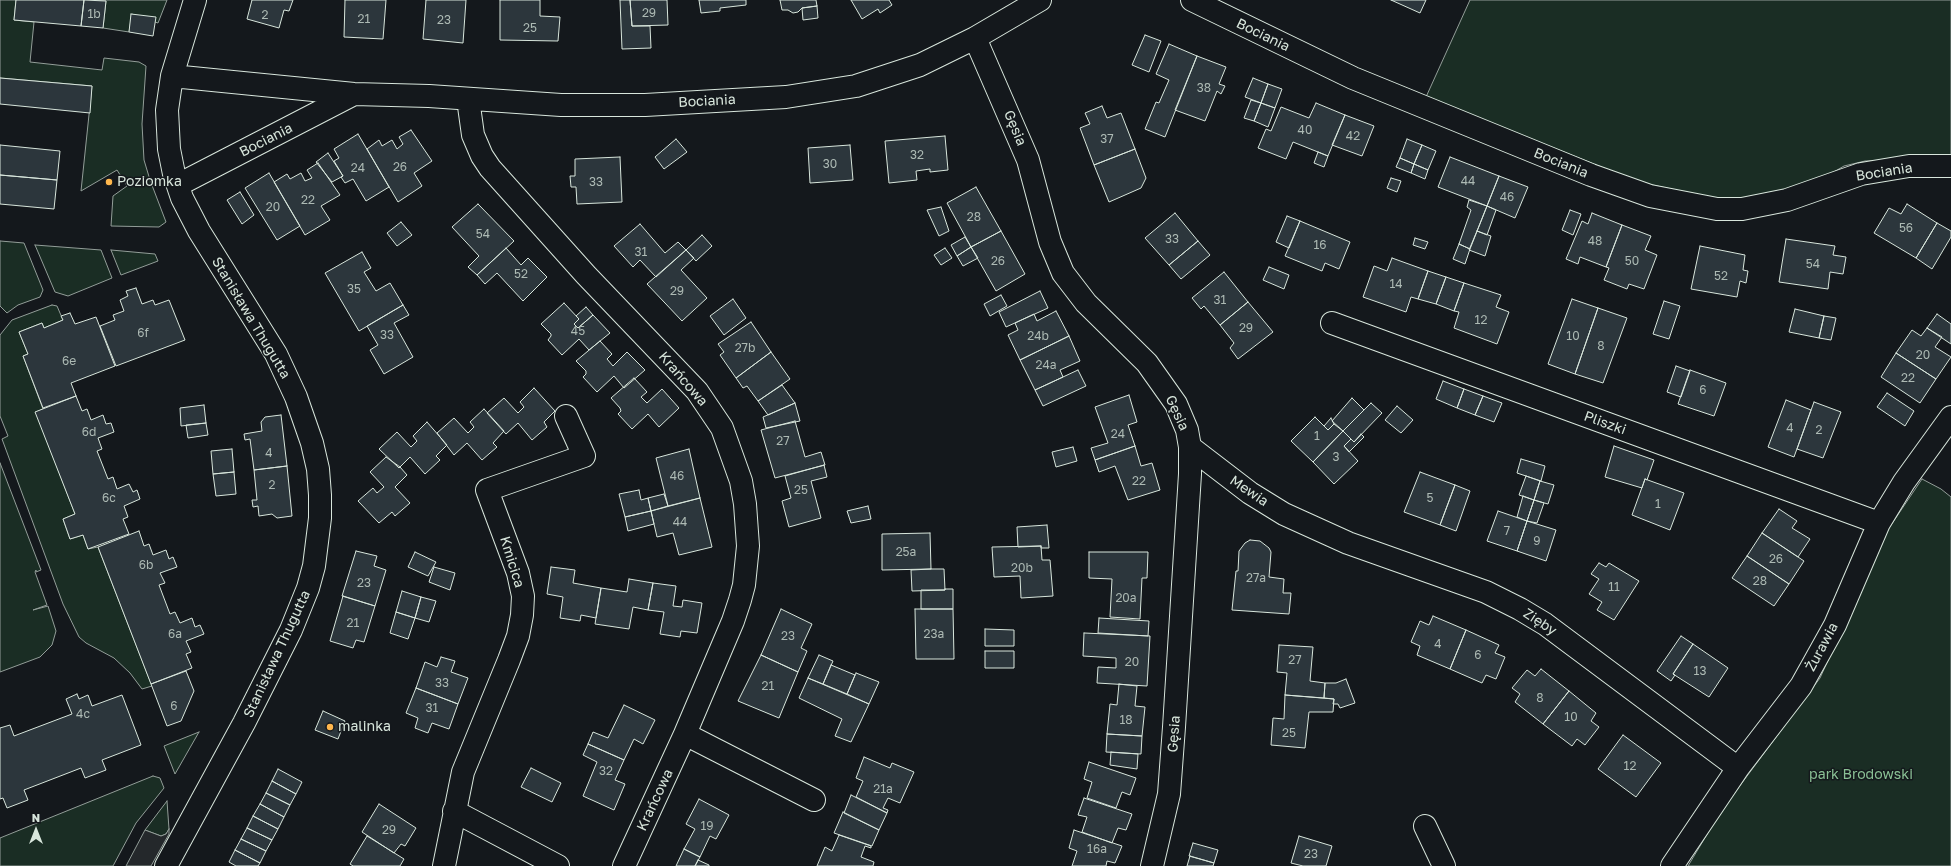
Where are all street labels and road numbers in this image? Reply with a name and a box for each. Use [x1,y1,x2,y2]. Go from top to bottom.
street label: Bociania [1234,15,1292,55]
street label: Bociania [678,91,736,111]
street label: Gęsia [1000,108,1030,148]
street label: Bociania [237,119,295,161]
street label: Bociania [1531,144,1591,182]
street label: Bociania [1854,159,1914,185]
street label: Stanisława Thugutta [208,254,294,382]
street label: Krańcowa [655,348,711,410]
street label: Gęsia [1162,393,1192,433]
street label: Pliszki [1582,408,1628,438]
street label: Mewia [1226,472,1272,510]
street label: Kmicica [496,534,528,590]
street label: Stanisława Thugutta [240,588,314,720]
street label: Zięby [1520,605,1560,639]
street label: Żurawia [1802,620,1842,674]
street label: Gęsia [1164,715,1184,753]
street label: Krańcowa [633,766,677,834]

